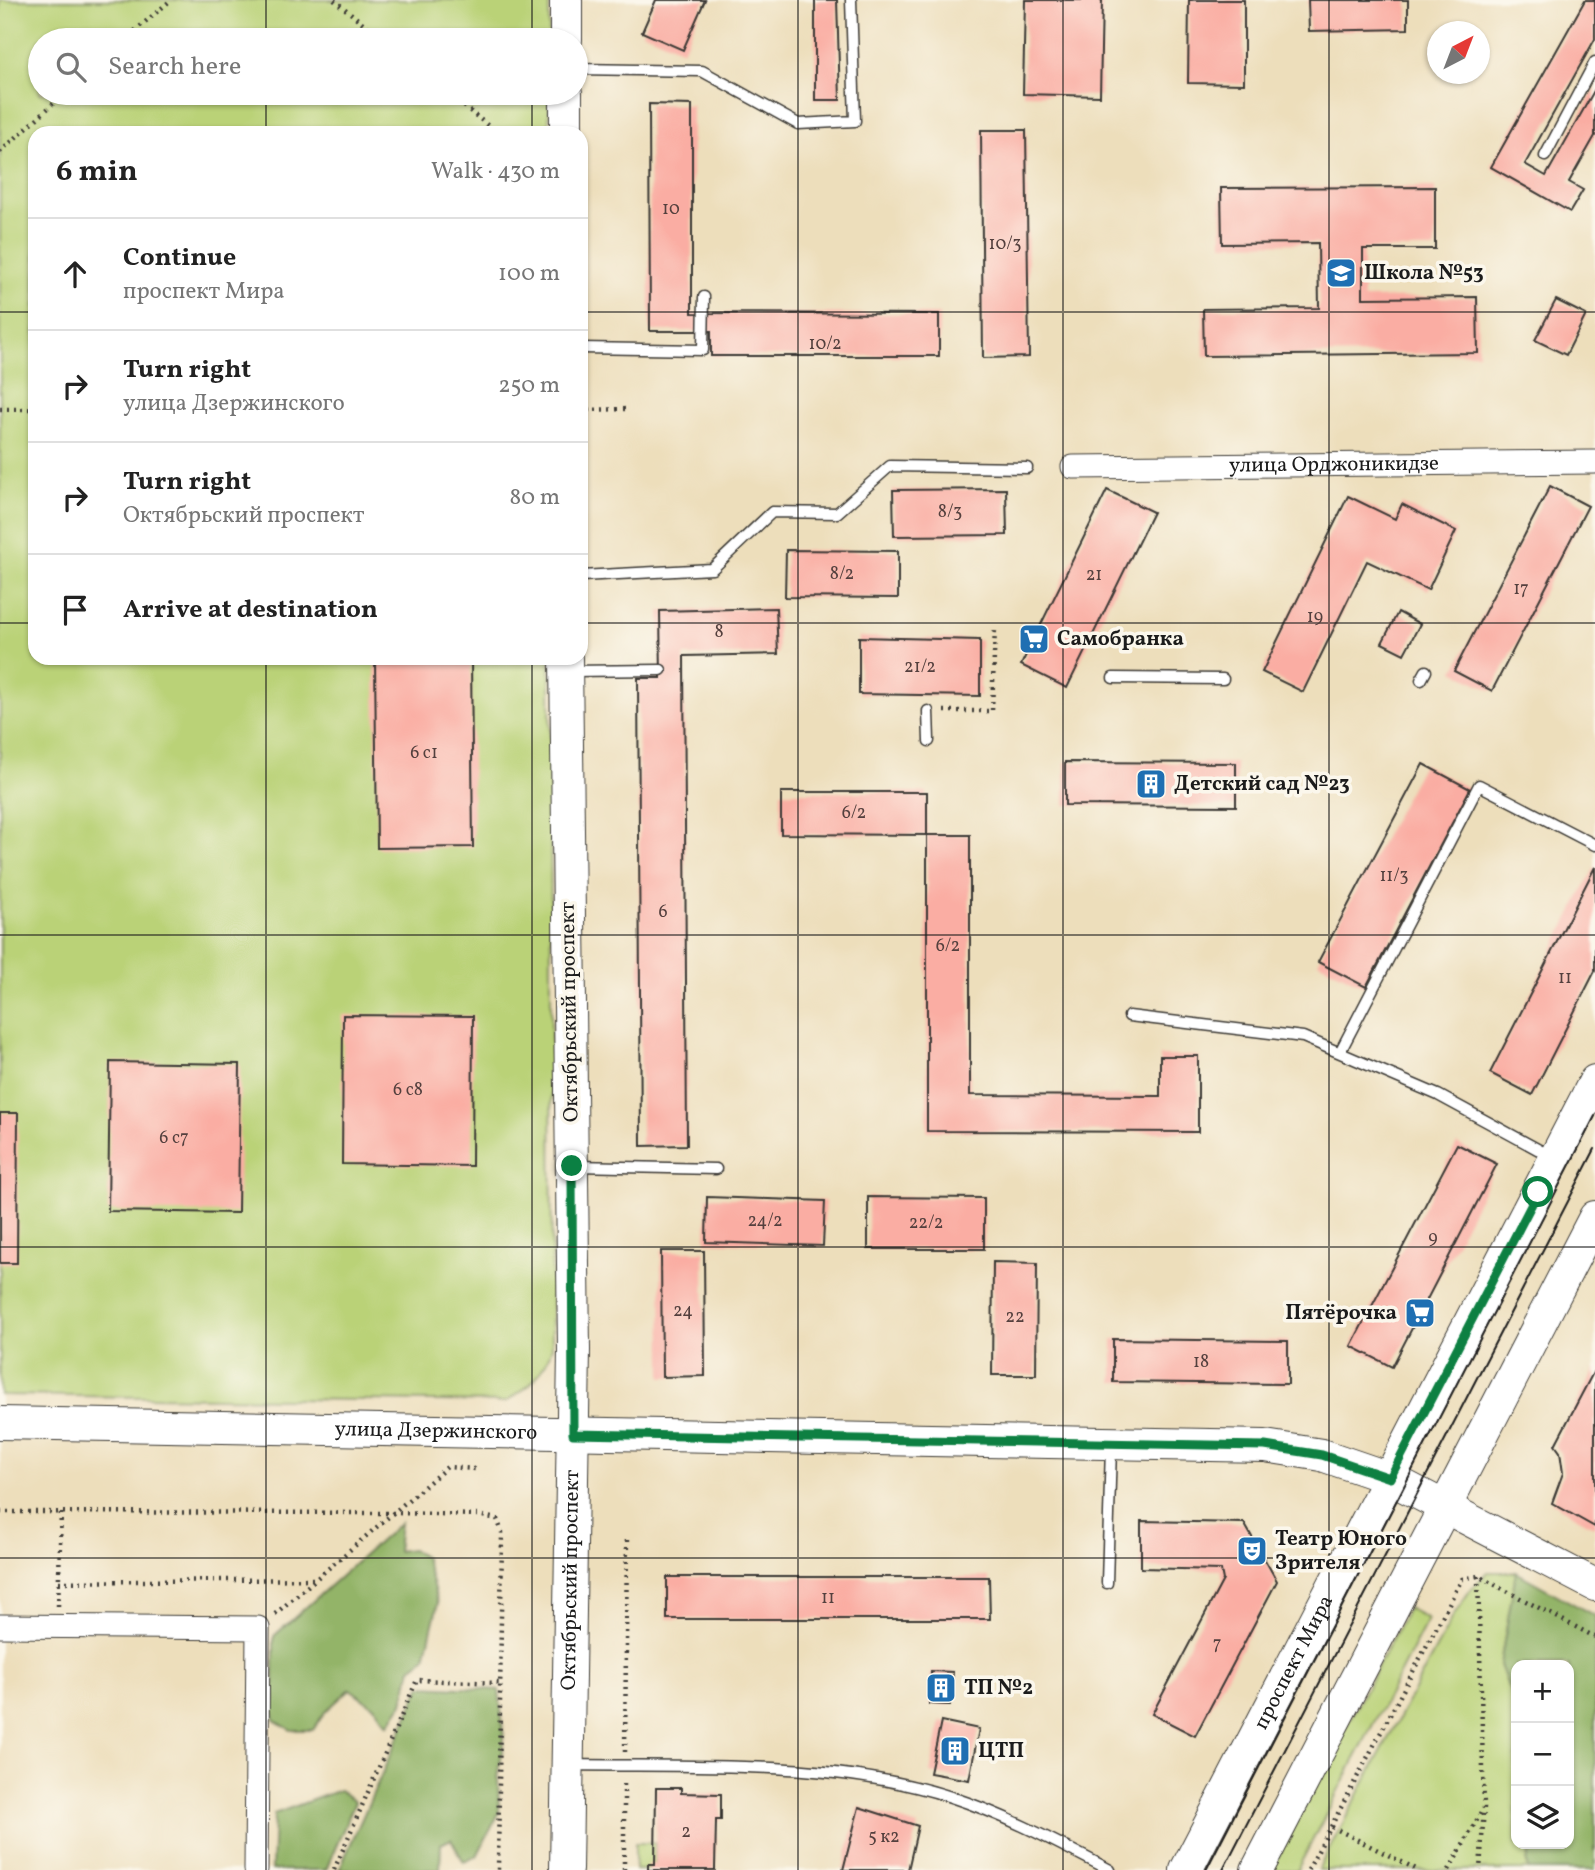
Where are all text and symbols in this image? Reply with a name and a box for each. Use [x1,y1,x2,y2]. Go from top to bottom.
north arrow [1427,21,1490,84]
search box [28,28,588,105]
icon: search [52,48,90,86]
text: Search here [108,49,241,85]
text: 6 min [56,151,138,193]
text: Walk · 430 m [431,156,560,188]
house number: 10 [662,197,680,222]
house number: 10/3 [988,232,1022,257]
text: Continue [123,240,236,276]
icon: ahead [56,255,94,293]
school or university icon: Школа №53 [1324,256,1358,290]
text: 100 m [498,258,560,290]
place label: Школа №53 [1364,259,1484,288]
text: проспект Мира [123,276,285,308]
house number: 10/2 [808,332,842,357]
text: Turn right [123,352,251,388]
icon: right [56,367,94,405]
text: 250 m [498,370,560,402]
text: улица Дзержинского [123,388,345,420]
street label: улица Орджоникидзе [1229,449,1439,480]
text: Turn right [123,464,251,500]
icon: right [56,479,94,517]
text: 80 m [510,482,560,514]
text: Октябрьский проспект [123,500,364,532]
house number: 8/3 [938,500,962,525]
house number: 8/2 [830,562,854,587]
house number: 21 [1086,563,1102,588]
house number: 17 [1513,577,1529,602]
icon: arrive [56,591,94,629]
text: Arrive at destination [123,592,378,628]
house number: 19 [1307,605,1323,630]
house number: 8 [714,620,724,645]
supermarket icon: Самобранка [1017,622,1051,656]
place label: Самобранка [1057,625,1184,654]
house number: 21/2 [904,655,936,680]
house number: 6 с1 [410,741,438,766]
building icon: Детский сад №23 [1134,767,1168,801]
place label: Детский сад №23 [1174,770,1350,799]
house number: 6/2 [842,801,866,826]
house number: 11/3 [1379,864,1409,889]
house number: 6 [658,900,668,925]
street label: Октябрьский проспект [554,901,586,1122]
house number: 6/2 [936,934,960,959]
house number: 11 [1558,966,1572,991]
house number: 6 с8 [393,1078,423,1103]
house number: 6 с7 [159,1126,189,1151]
route end [556,1150,587,1181]
route start [1522,1176,1553,1207]
house number: 24/2 [747,1209,783,1234]
house number: 22/2 [909,1211,943,1236]
house number: 9 [1428,1226,1438,1251]
supermarket icon: Пятёрочка [1403,1296,1437,1330]
house number: 24 [673,1299,693,1324]
place label: Пятёрочка [1285,1299,1397,1328]
house number: 22 [1005,1305,1025,1330]
house number: 18 [1193,1350,1209,1375]
street label: улица Дзержинского [334,1415,537,1447]
street label: Октябрьский проспект [554,1469,587,1691]
place label: Театр Юного Зрителя [1275,1525,1407,1578]
theatre icon: Театр Юного Зрителя [1235,1534,1269,1568]
house number: 11 [821,1586,835,1611]
street label: проспект Мира [1247,1590,1341,1735]
house number: 7 [1213,1632,1221,1657]
map controls [1511,1660,1574,1849]
button: + [1511,1660,1574,1723]
building icon: ТП №2 [924,1671,958,1705]
place label: ТП №2 [964,1674,1033,1703]
button: − [1511,1723,1574,1786]
building icon: ЦТП [938,1734,972,1768]
place label: ЦТП [978,1737,1024,1766]
button: layers [1511,1786,1574,1849]
house number: 2 [681,1820,691,1845]
house number: 5 к2 [868,1825,900,1850]

